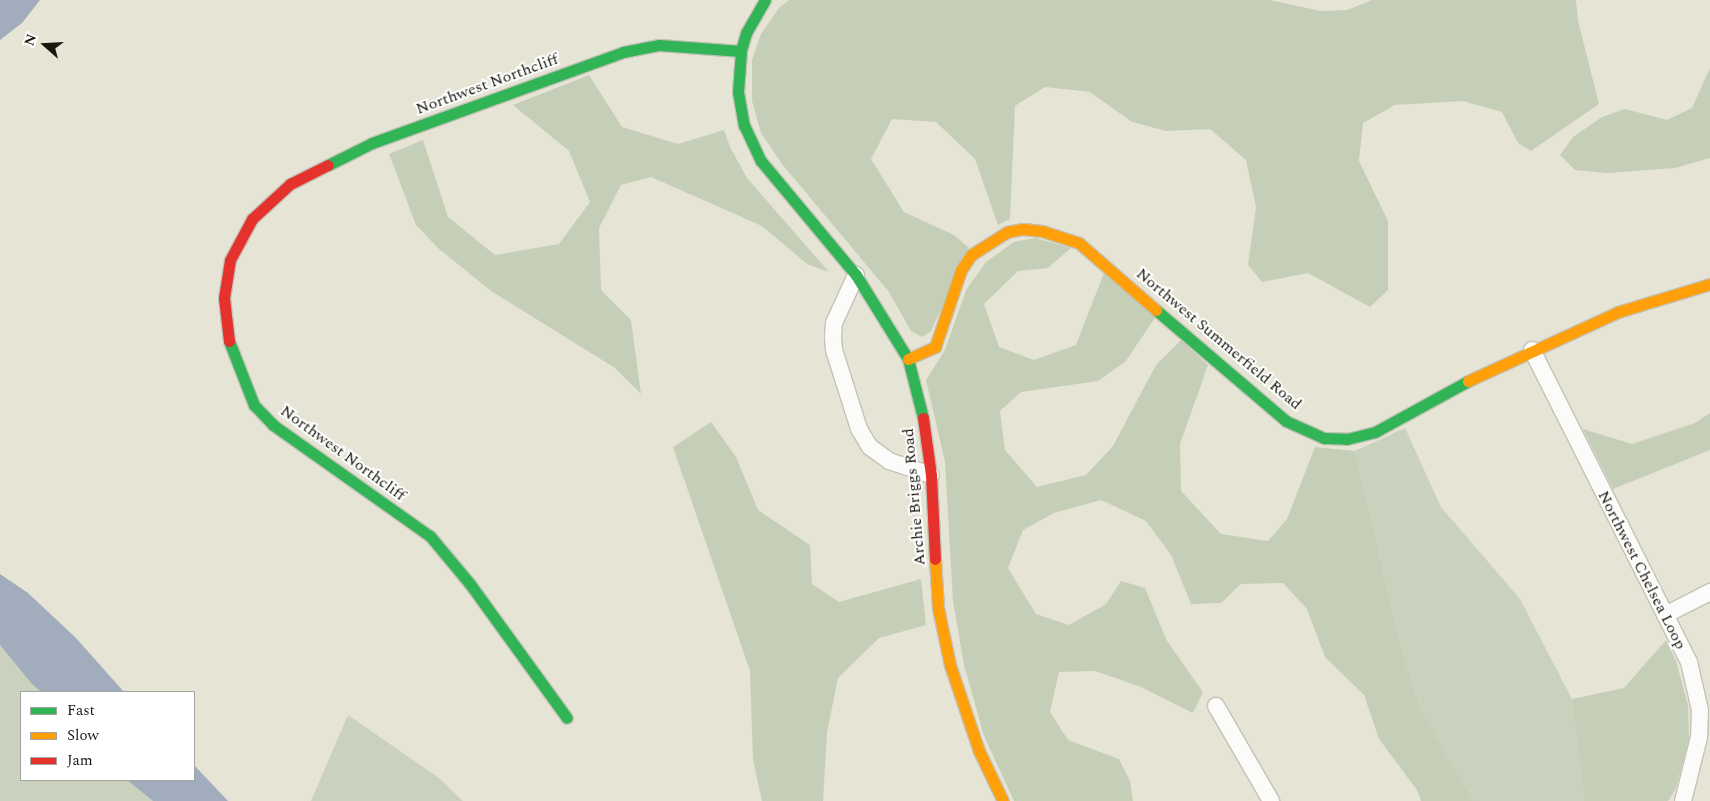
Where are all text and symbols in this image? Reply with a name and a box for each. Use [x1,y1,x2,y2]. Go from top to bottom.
north arrow [20,20,70,70]
text: N [19,31,42,49]
street label: Northwest Northcliff [413,49,561,119]
street label: Northwest Summerfield Road [1132,264,1306,414]
street label: Northwest Northcliff [277,401,409,505]
street label: Archie Briggs Road [898,427,930,567]
street label: Northwest Chelsea Loop [1594,488,1690,652]
legend [20,691,195,781]
text: Fast [67,699,95,722]
text: Slow [67,724,99,747]
text: Jam [67,749,93,772]

